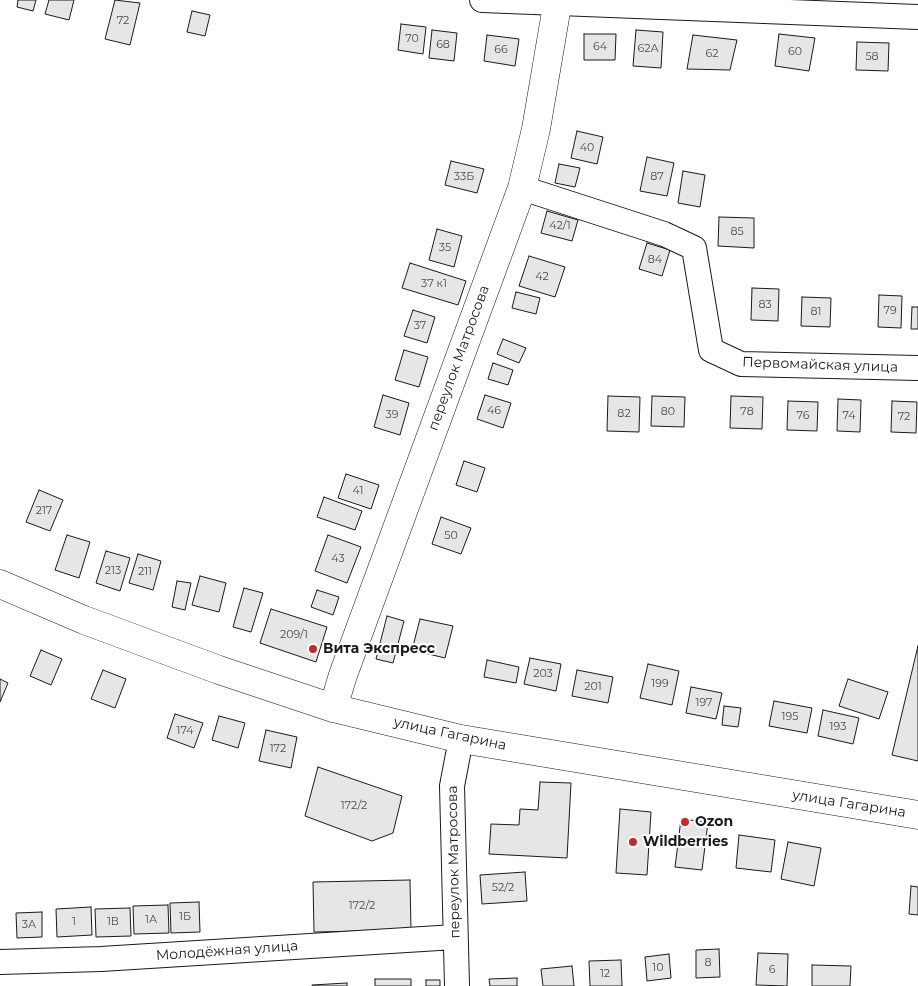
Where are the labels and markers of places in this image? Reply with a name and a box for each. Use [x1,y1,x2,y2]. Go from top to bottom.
place label: Вита Экспресс [323,641,435,657]
marker: Вита Экспресс [307,643,319,655]
place label: Ozon [695,814,733,830]
marker: Ozon [679,816,691,828]
place label: Wildberries [643,834,728,850]
marker: Wildberries [627,836,639,848]

